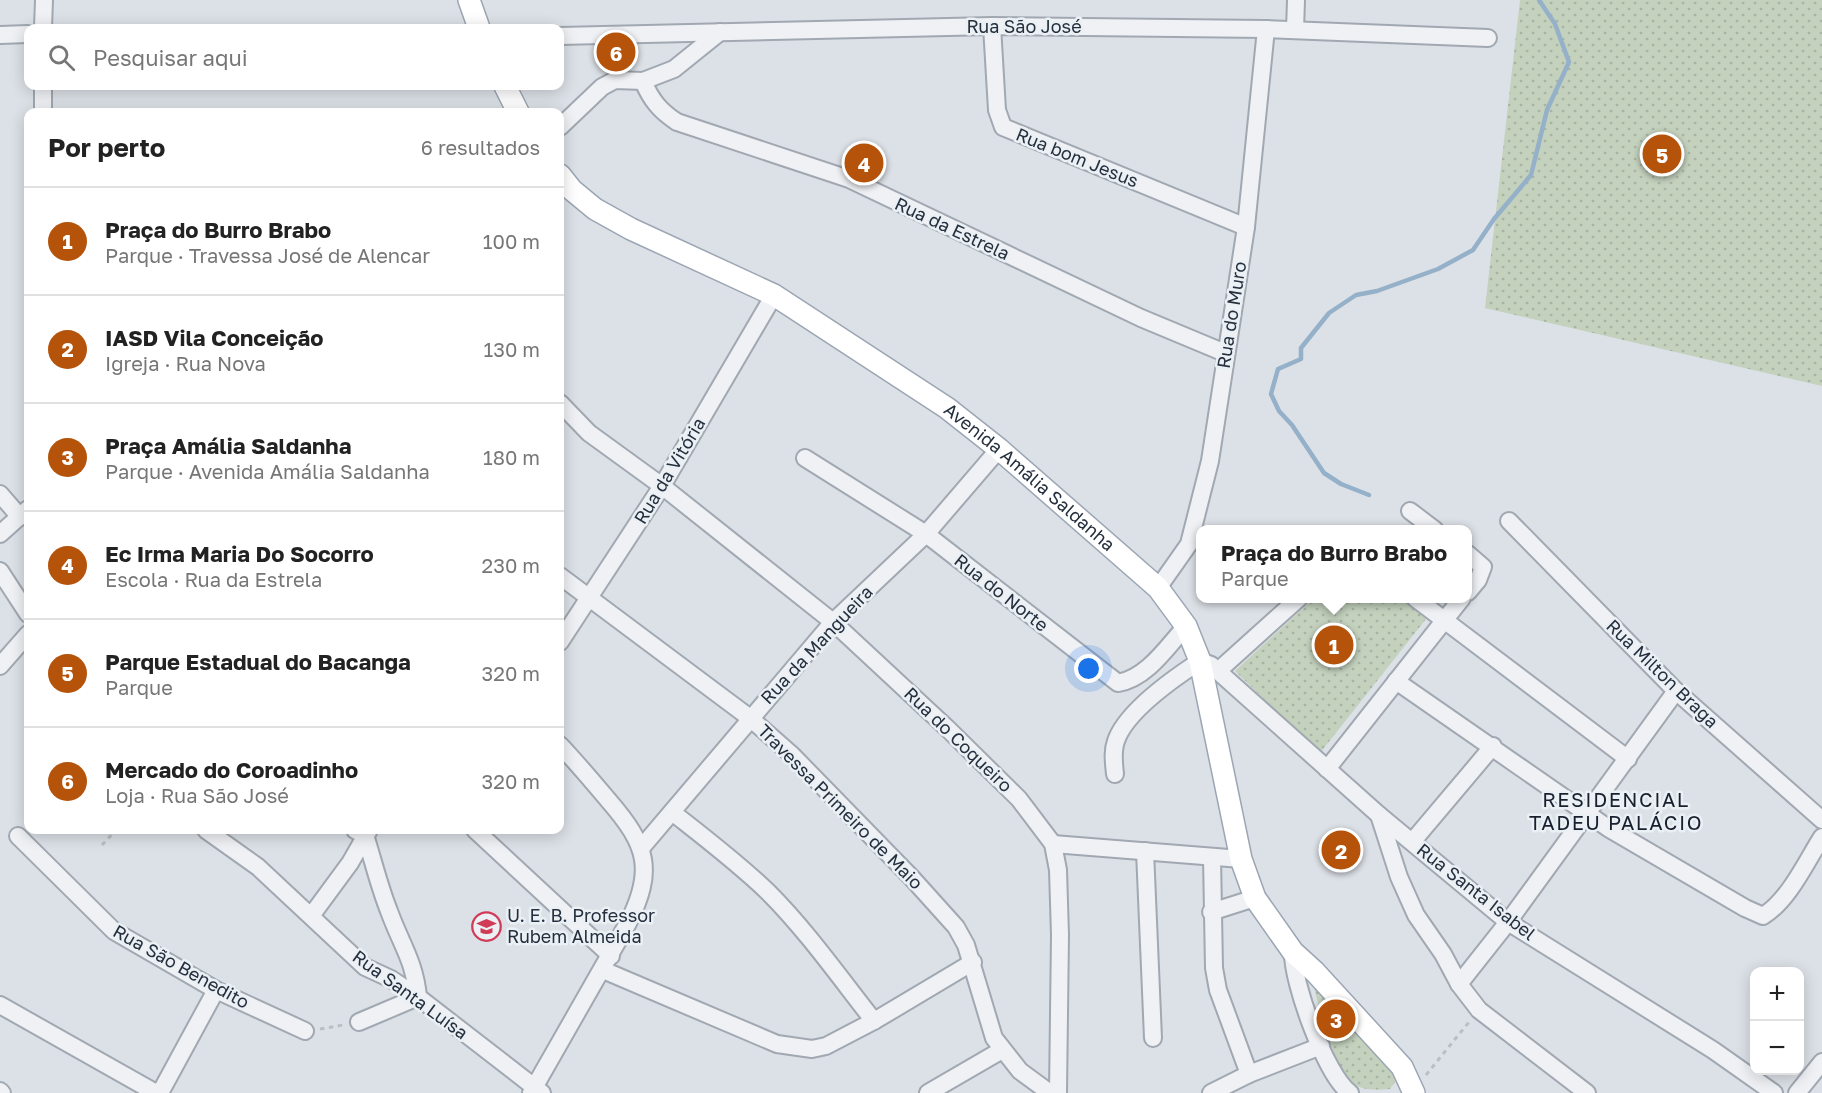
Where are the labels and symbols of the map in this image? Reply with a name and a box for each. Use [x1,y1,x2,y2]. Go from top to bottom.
street label: Rua São José [966,15,1082,37]
pin: 6 [596,29,636,74]
street label: Rua bom Jesus [1013,122,1142,192]
pin: 5 [1642,132,1682,176]
pin: 4 [844,140,884,186]
street label: Rua da Estrela [892,192,1013,264]
street label: Rua do Muro [1212,260,1250,370]
street label: Avenida Amália Saldanha [940,398,1120,555]
street label: Rua da Vitória [629,413,709,528]
street label: Rua do Norte [950,549,1053,636]
street label: Rua da Mangueira [756,580,877,708]
street label: Rua Milton Braga [1602,614,1723,732]
pin: 1 [1314,622,1354,668]
your location [1074,654,1103,683]
street label: Rua do Coqueiro [900,682,1017,796]
street label: Travessa Primeiro de Maio [754,719,928,893]
district label: RESIDENCIAL TADEU PALÁCIO [1529,787,1703,834]
pin: 2 [1322,828,1360,872]
street label: Rua Santa Isabel [1413,838,1541,945]
place label: U. E. B. Professor Rubem Almeida [507,904,655,947]
school or university icon: U. E. B. Professor Rubem Almeida [470,910,502,942]
street label: Rua São Benedito [110,920,253,1013]
street label: Rua Santa Luísa [349,945,473,1043]
pin: 3 [1316,996,1356,1042]

